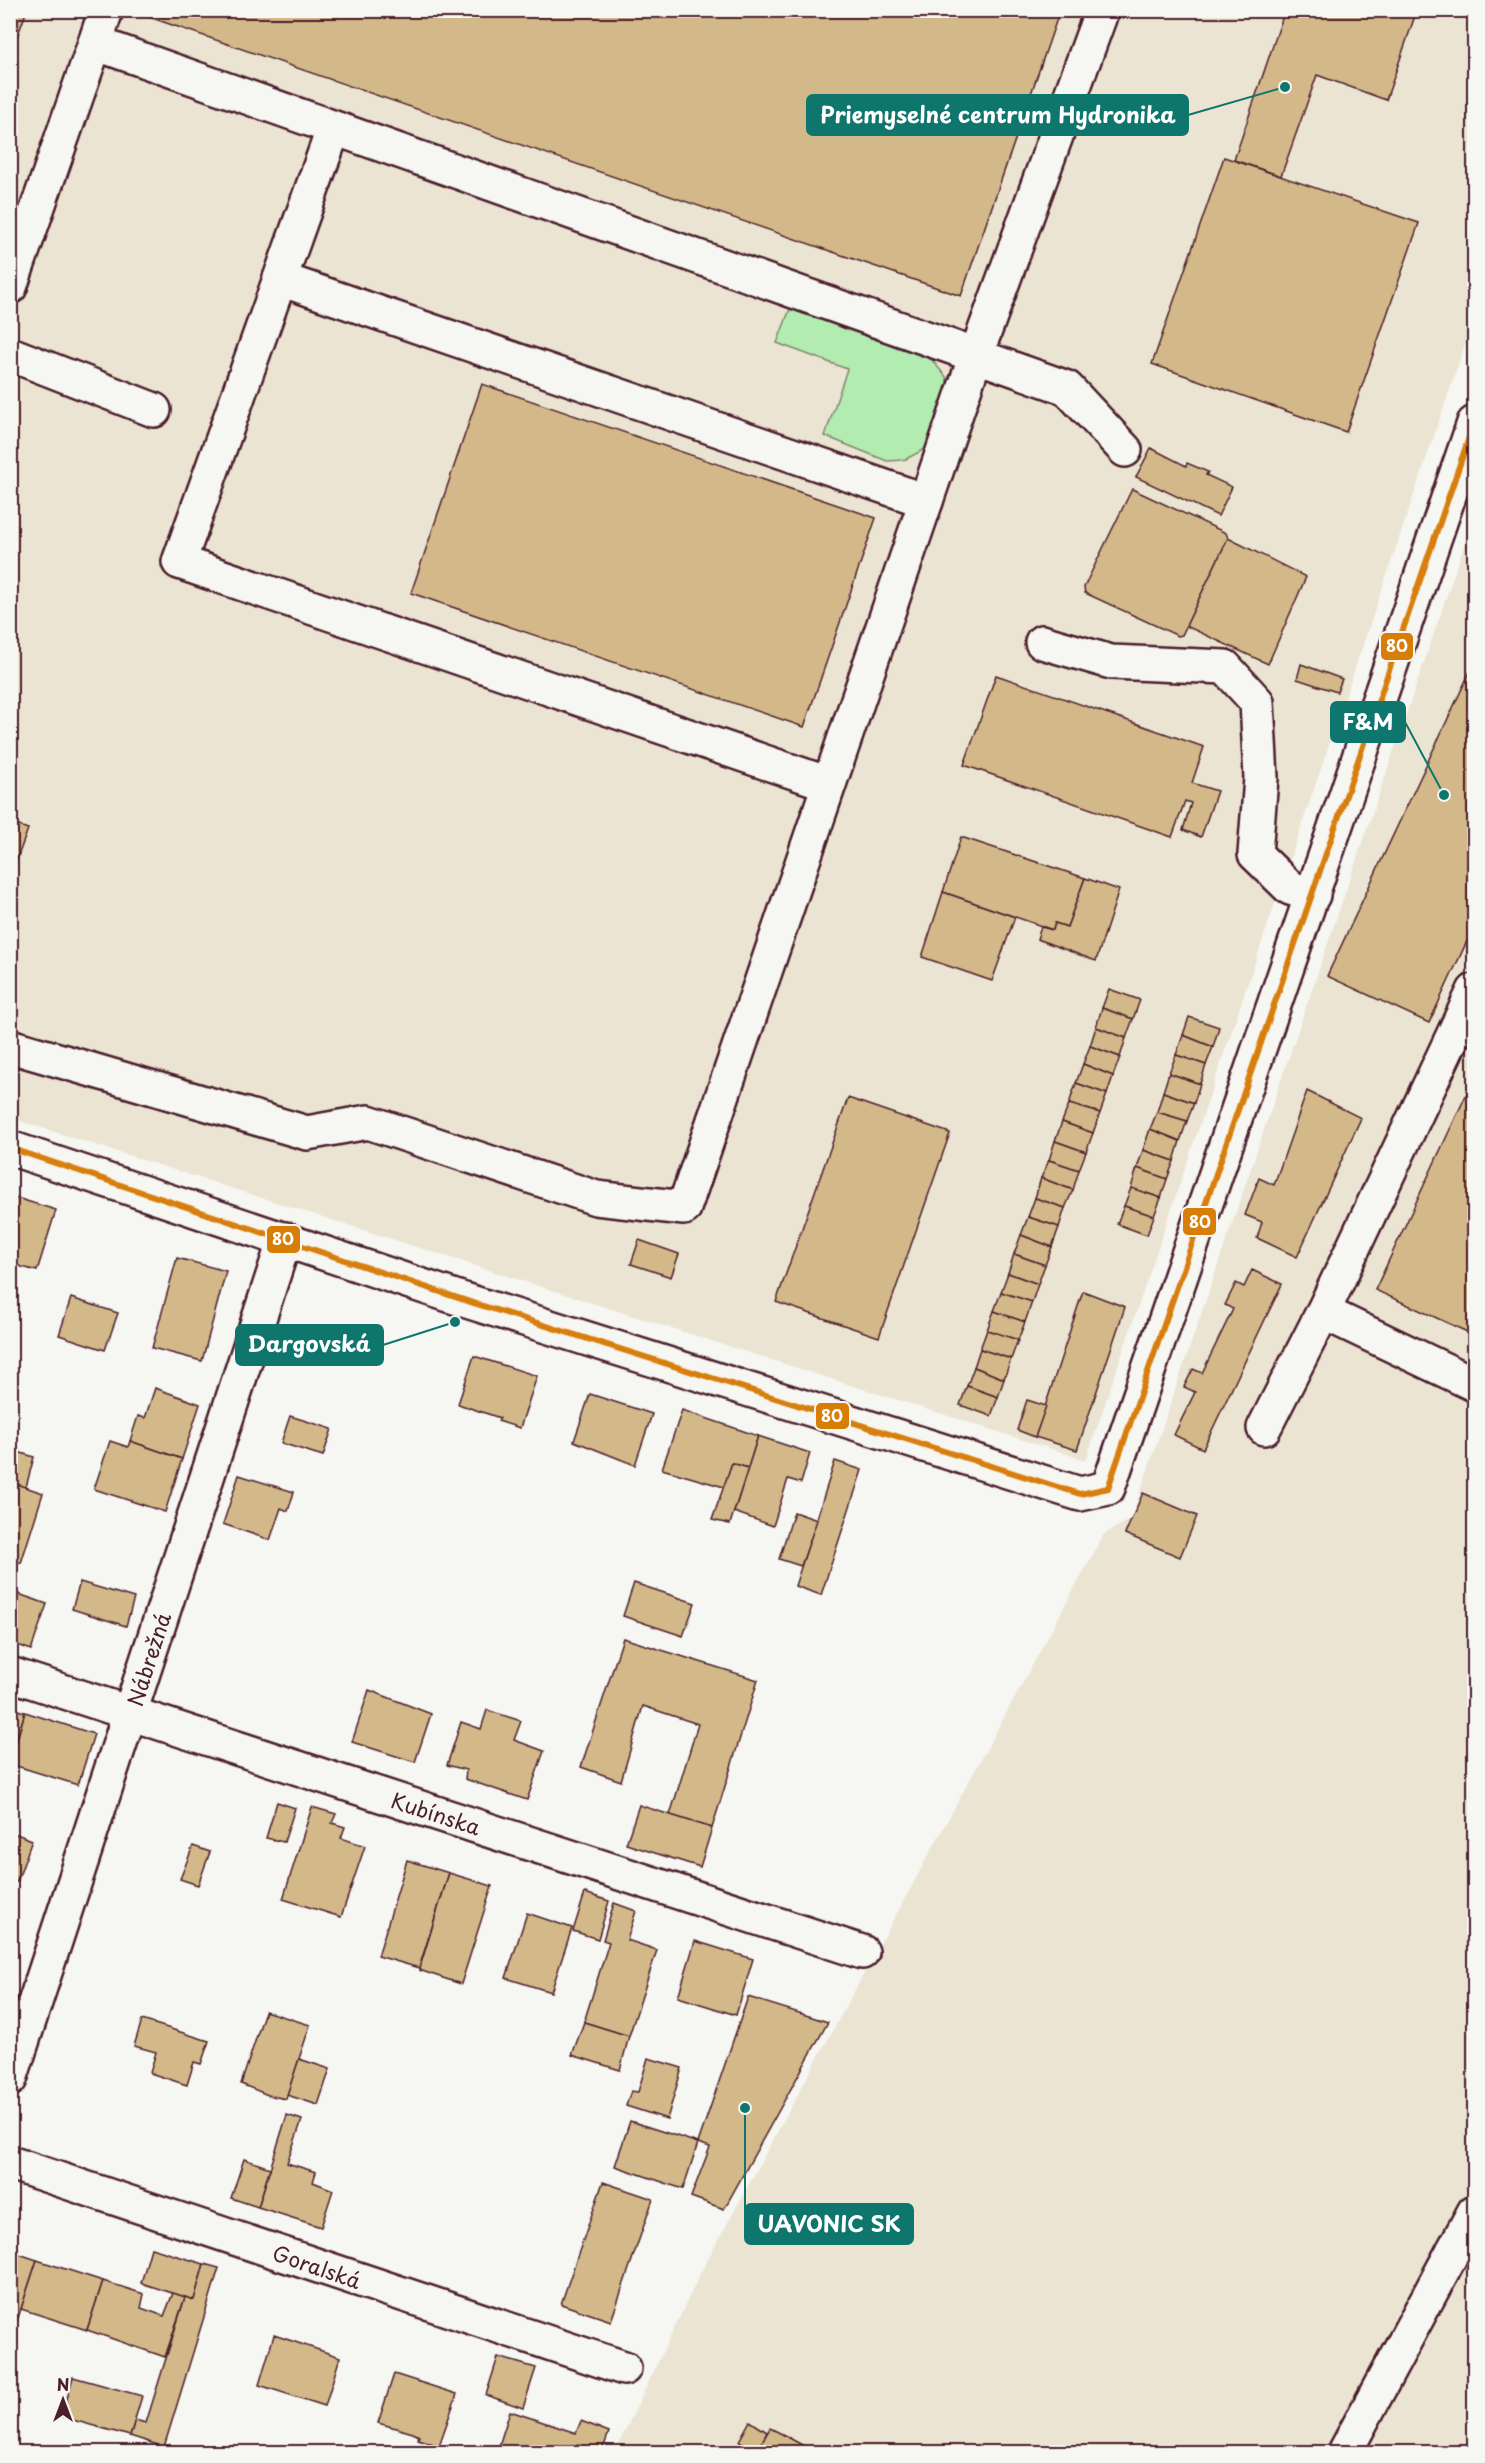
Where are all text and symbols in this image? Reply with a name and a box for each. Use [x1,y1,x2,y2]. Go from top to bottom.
callout: Priemyselné centrum Hydronika [807,95,1188,135]
text: Priemyselné centrum Hydronika [820,97,1176,130]
line badge: 80 [1380,632,1414,661]
text: 80 [1386,633,1408,657]
callout: F&M [1331,702,1405,742]
text: F&M [1343,704,1393,737]
line badge: 80 [1182,1207,1217,1236]
text: 80 [1189,1209,1211,1233]
line badge: 80 [266,1225,301,1254]
text: 80 [272,1226,294,1250]
callout: Dargovská [236,1325,383,1365]
text: Dargovská [247,1326,371,1359]
line badge: 80 [815,1402,850,1430]
text: 80 [821,1403,843,1427]
street label: Nábrežná [118,1608,178,1710]
street label: Kubínska [387,1783,485,1843]
callout: UAVONIC SK [745,2204,913,2244]
text: UAVONIC SK [757,2206,901,2239]
street label: Goralská [268,2236,366,2296]
north arrow [33,2370,93,2430]
text: N [57,2372,69,2396]

